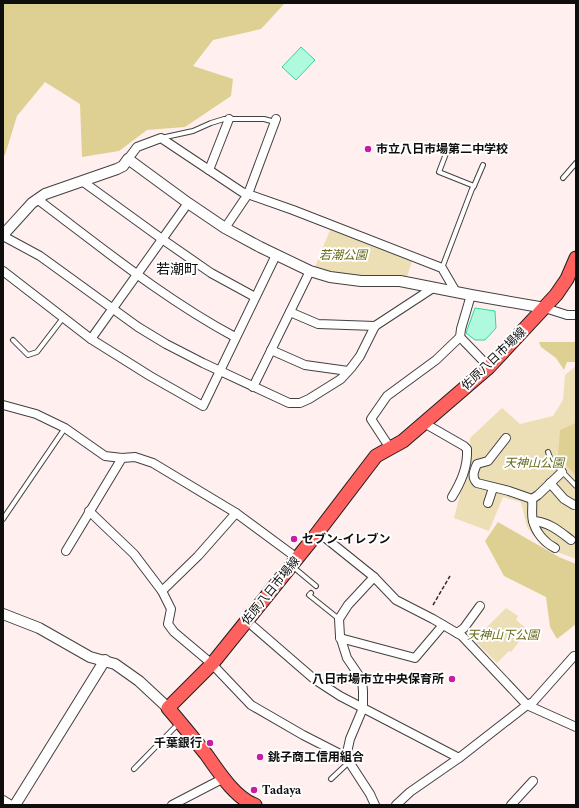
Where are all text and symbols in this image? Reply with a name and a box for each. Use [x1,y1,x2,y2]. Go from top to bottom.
place label: 市立八日市場第二中学校 [376,140,508,159]
marker: 市立八日市場第二中学校 [363,144,373,154]
park label: 若潮公園 [319,246,369,265]
district label: 若潮町 [156,259,198,280]
street label: 佐原八日市場線 [457,323,531,395]
park label: 天神山公園 [504,454,566,473]
place label: セブン-イレブン [302,530,390,549]
marker: セブン-イレブン [289,534,299,544]
street label: 佐原八日市場線 [237,552,305,630]
park label: 天神山下公園 [467,626,541,645]
place label: 八日市場市立中央保育所 [312,670,444,689]
marker: 八日市場市立中央保育所 [447,674,457,684]
place label: 千葉銀行 [154,734,202,753]
marker: 千葉銀行 [205,738,215,748]
place label: 銚子商工信用組合 [267,748,364,767]
marker: 銚子商工信用組合 [255,752,265,762]
place label: Tadaya [262,781,302,800]
marker: Tadaya [249,785,259,795]

